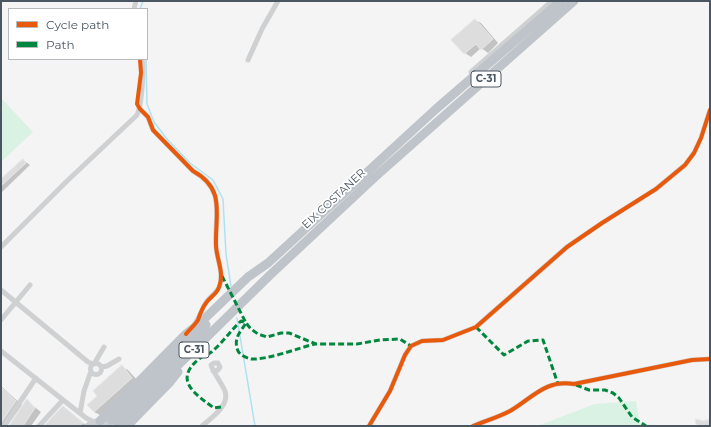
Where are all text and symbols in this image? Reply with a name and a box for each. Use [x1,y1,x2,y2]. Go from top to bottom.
legend [8,8,148,60]
text: Cycle path [46,17,109,32]
text: Path [46,37,75,52]
road number: C-31 [471,71,501,87]
street label: EIX COSTANER [300,166,368,232]
road number: C-31 [179,342,209,358]

